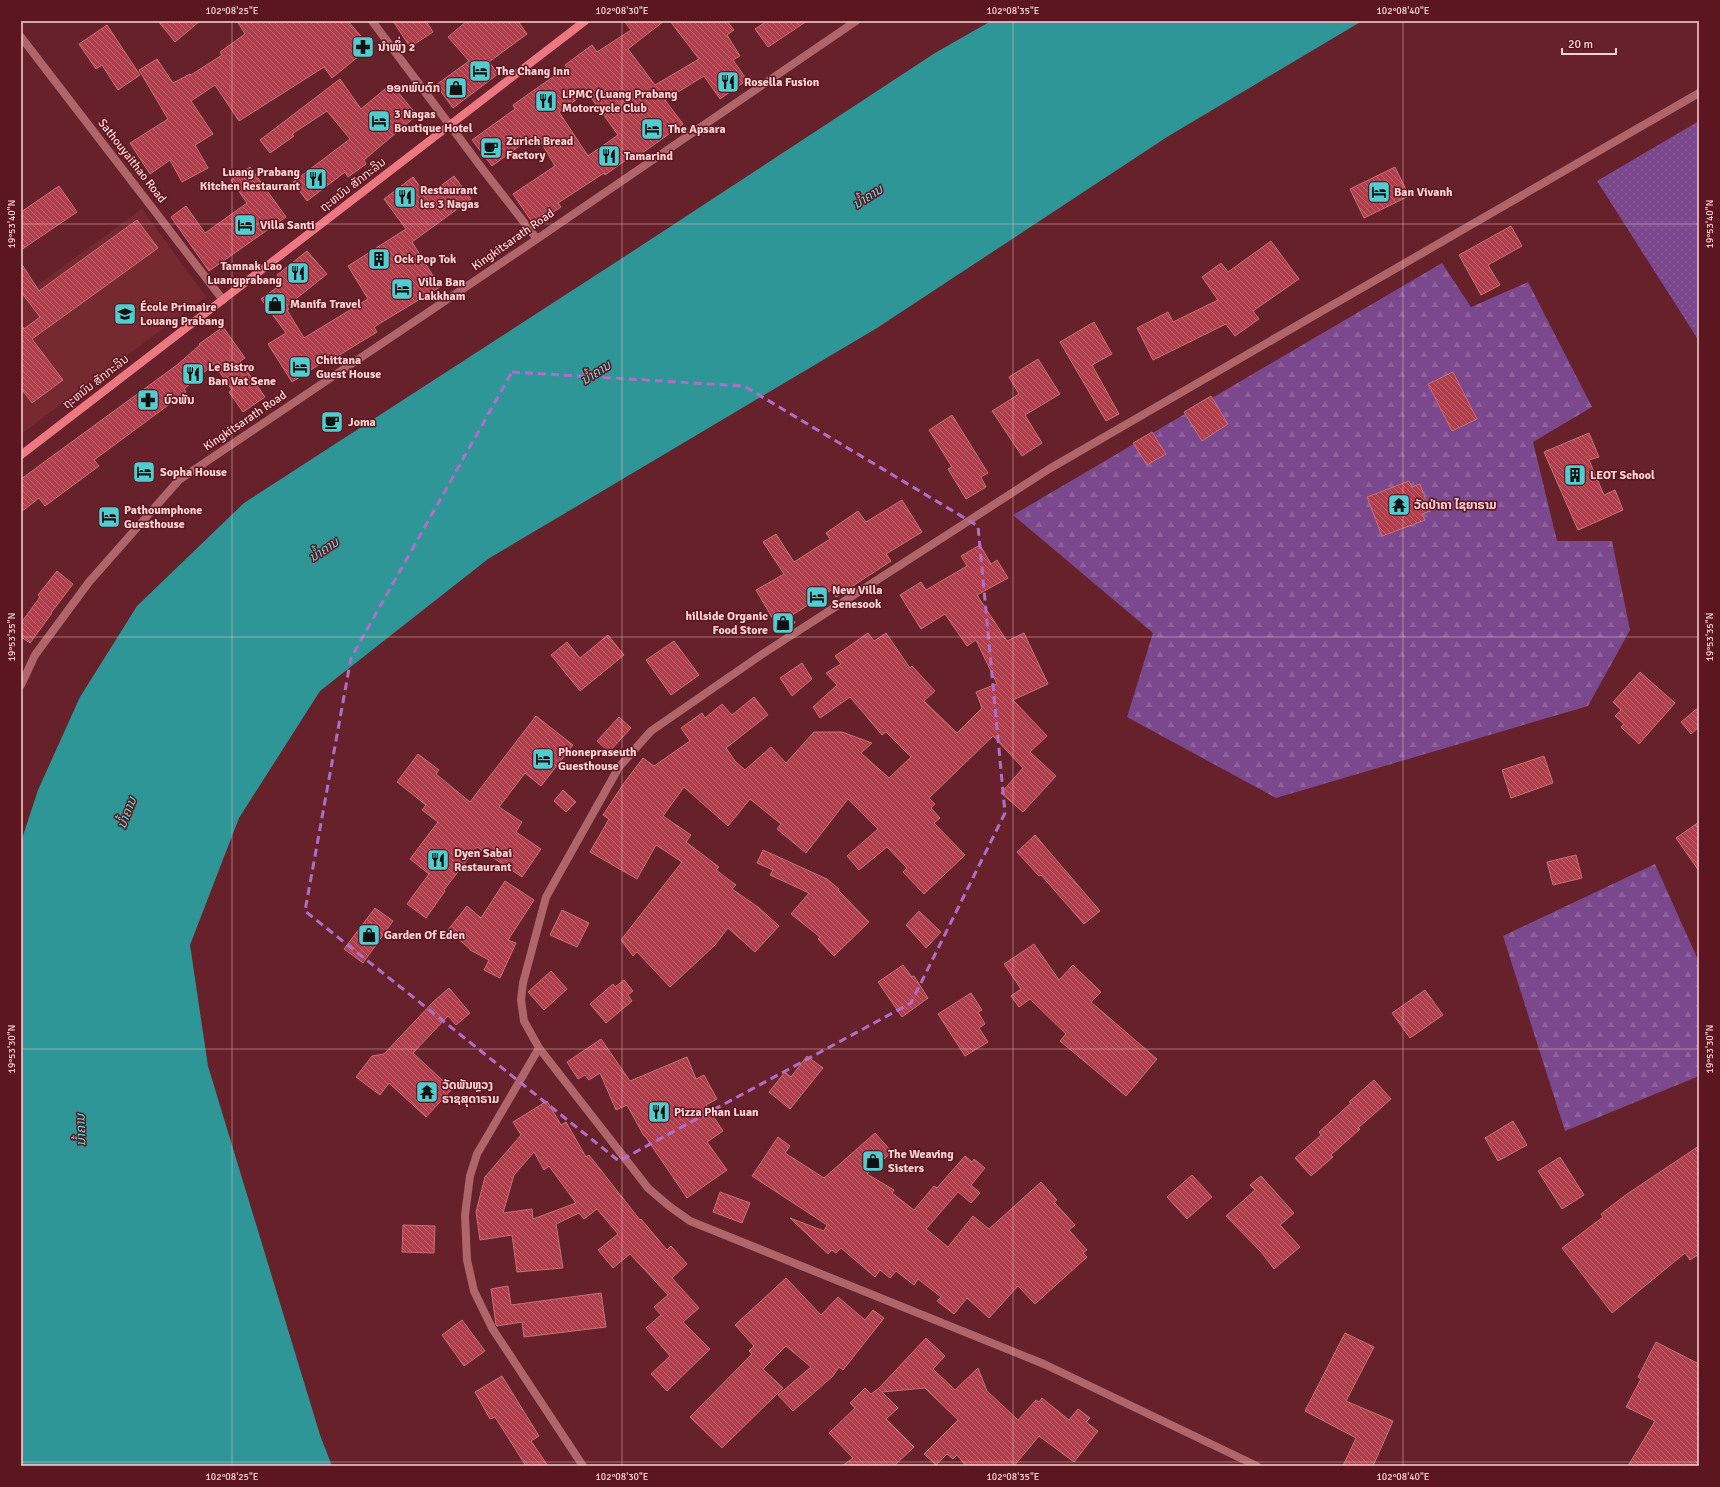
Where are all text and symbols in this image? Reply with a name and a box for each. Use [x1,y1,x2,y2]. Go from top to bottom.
text: 102°08'25"E [205,5,259,17]
text: 102°08'30"E [595,5,649,17]
text: 102°08'35"E [986,5,1040,17]
text: 102°08'40"E [1376,5,1430,17]
scale bar [1562,30,1616,56]
pharmacy icon: ນຳໜຶ່ງ 2 [350,34,376,60]
place label: ນຳໜຶ່ງ 2 [378,36,415,55]
text: 20 m [1568,37,1593,52]
hotel icon: The Chang Inn [467,58,493,84]
place label: The Chang Inn [496,64,570,79]
restaurant icon: Rosella Fusion [715,69,741,95]
shop icon: ອອກພົບຕົກ [443,75,469,101]
place label: Rosella Fusion [744,75,820,90]
place label: ອອກພົບຕົກ [387,81,440,96]
place label: LPMC (Luang Prabang Motorcycle Club [562,87,678,116]
restaurant icon: LPMC (Luang Prabang Motorcycle Club [533,88,559,114]
place label: 3 Nagas Boutique Hotel [394,107,473,136]
hotel icon: 3 Nagas Boutique Hotel [366,108,392,134]
street label: Sathouyaithao Road [95,116,169,206]
hotel icon: The Apsara [639,116,665,142]
place label: The Apsara [668,122,726,137]
place label: Zurich Bread Factory [506,134,574,163]
cafe icon: Zurich Bread Factory [478,135,504,161]
restaurant icon: Tamarind [596,143,622,169]
place label: Tamarind [624,149,673,164]
street label: ຖະຫນົນ ສັກກະລິນ [317,155,389,215]
place label: Luang Prabang Kitchen Restaurant [200,165,301,194]
restaurant icon: Luang Prabang Kitchen Restaurant [303,166,329,192]
water label: ນ້ຳຄານ [849,179,887,213]
hotel icon: Ban Vivanh [1366,179,1392,205]
place label: Restaurant les 3 Nagas [420,183,480,212]
restaurant icon: Restaurant les 3 Nagas [392,184,418,210]
place label: Ban Vivanh [1394,185,1453,200]
text: 19°53'40"N [6,200,18,248]
text: 19°53'40"N [1704,200,1716,248]
street label: Kingkitsarath Road [469,206,557,274]
hotel icon: Villa Santi [232,212,258,238]
place label: Villa Santi [260,218,315,233]
building icon: Ock Pop Tok [366,246,392,272]
place label: Ock Pop Tok [394,252,457,267]
place label: Tamnak Lao Luangprabang [207,259,283,288]
restaurant icon: Tamnak Lao Luangprabang [285,260,311,286]
place label: Villa Ban Lakkham [418,275,466,304]
hotel icon: Villa Ban Lakkham [389,276,415,302]
shop icon: Manifa Travel [262,291,288,317]
place label: Manifa Travel [290,297,361,312]
place label: École Primaire Louang Prabang [140,300,225,329]
school or university icon: École Primaire Louang Prabang [112,301,138,327]
street label: ຖະຫນົນ ສັກກະລິນ [60,352,132,412]
place label: Chittana Guest House [316,353,381,382]
hotel icon: Chittana Guest House [287,354,313,380]
water label: ນ້ຳຄານ [577,355,615,389]
place label: Le Bistro Ban Vat Sene [208,360,276,389]
restaurant icon: Le Bistro Ban Vat Sene [180,361,206,387]
pharmacy icon: ບົວພັນ [135,387,161,413]
street label: Kingkitsarath Road [200,388,290,454]
place label: ບົວພັນ [164,393,194,408]
cafe icon: Joma [319,409,345,435]
place label: Joma [348,415,376,430]
hotel icon: Sopha House [131,459,157,485]
building icon: LEOT School [1562,462,1588,488]
place label: Sopha House [160,465,227,480]
place label: LEOT School [1590,468,1655,483]
temple icon: ວັດປ່າຄາ ໄຊຍາຣາມ [1386,492,1412,518]
place label: ວັດປ່າຄາ ໄຊຍາຣາມ [1414,498,1497,513]
place label: Pathoumphone Guesthouse [124,503,202,532]
hotel icon: Pathoumphone Guesthouse [96,504,122,530]
water label: ນ້ຳຄານ [305,532,343,566]
place label: New Villa Senesook [832,583,882,612]
hotel icon: New Villa Senesook [804,584,830,610]
place label: hillside Organic Food Store [685,609,768,638]
shop icon: hillside Organic Food Store [770,610,796,636]
text: 19°53'35"N [6,613,18,661]
text: 19°53'35"N [1704,613,1716,661]
place label: Phonepraseuth Guesthouse [558,745,637,774]
hotel icon: Phonepraseuth Guesthouse [530,746,556,772]
water label: ນ້ຳຄານ [112,793,141,831]
place label: Dyen Sabai Restaurant [454,846,512,875]
restaurant icon: Dyen Sabai Restaurant [425,847,451,873]
shop icon: Garden Of Eden [356,922,382,948]
place label: Garden Of Eden [384,928,466,943]
text: 19°53'30"N [6,1025,18,1073]
text: 19°53'30"N [1704,1025,1716,1073]
place label: ວັດພັນຫຼວງ ຣາຊສຸດາຣາມ [442,1078,499,1107]
temple icon: ວັດພັນຫຼວງ ຣາຊສຸດາຣາມ [414,1079,440,1105]
restaurant icon: Pizza Phan Luan [646,1099,672,1125]
place label: Pizza Phan Luan [674,1105,759,1120]
water label: ນ້ຳຄານ [70,1113,90,1147]
place label: The Weaving Sisters [888,1147,954,1176]
shop icon: The Weaving Sisters [860,1148,886,1174]
text: 102°08'25"E [205,1471,259,1483]
text: 102°08'30"E [595,1471,649,1483]
text: 102°08'35"E [986,1471,1040,1483]
text: 102°08'40"E [1376,1471,1430,1483]

